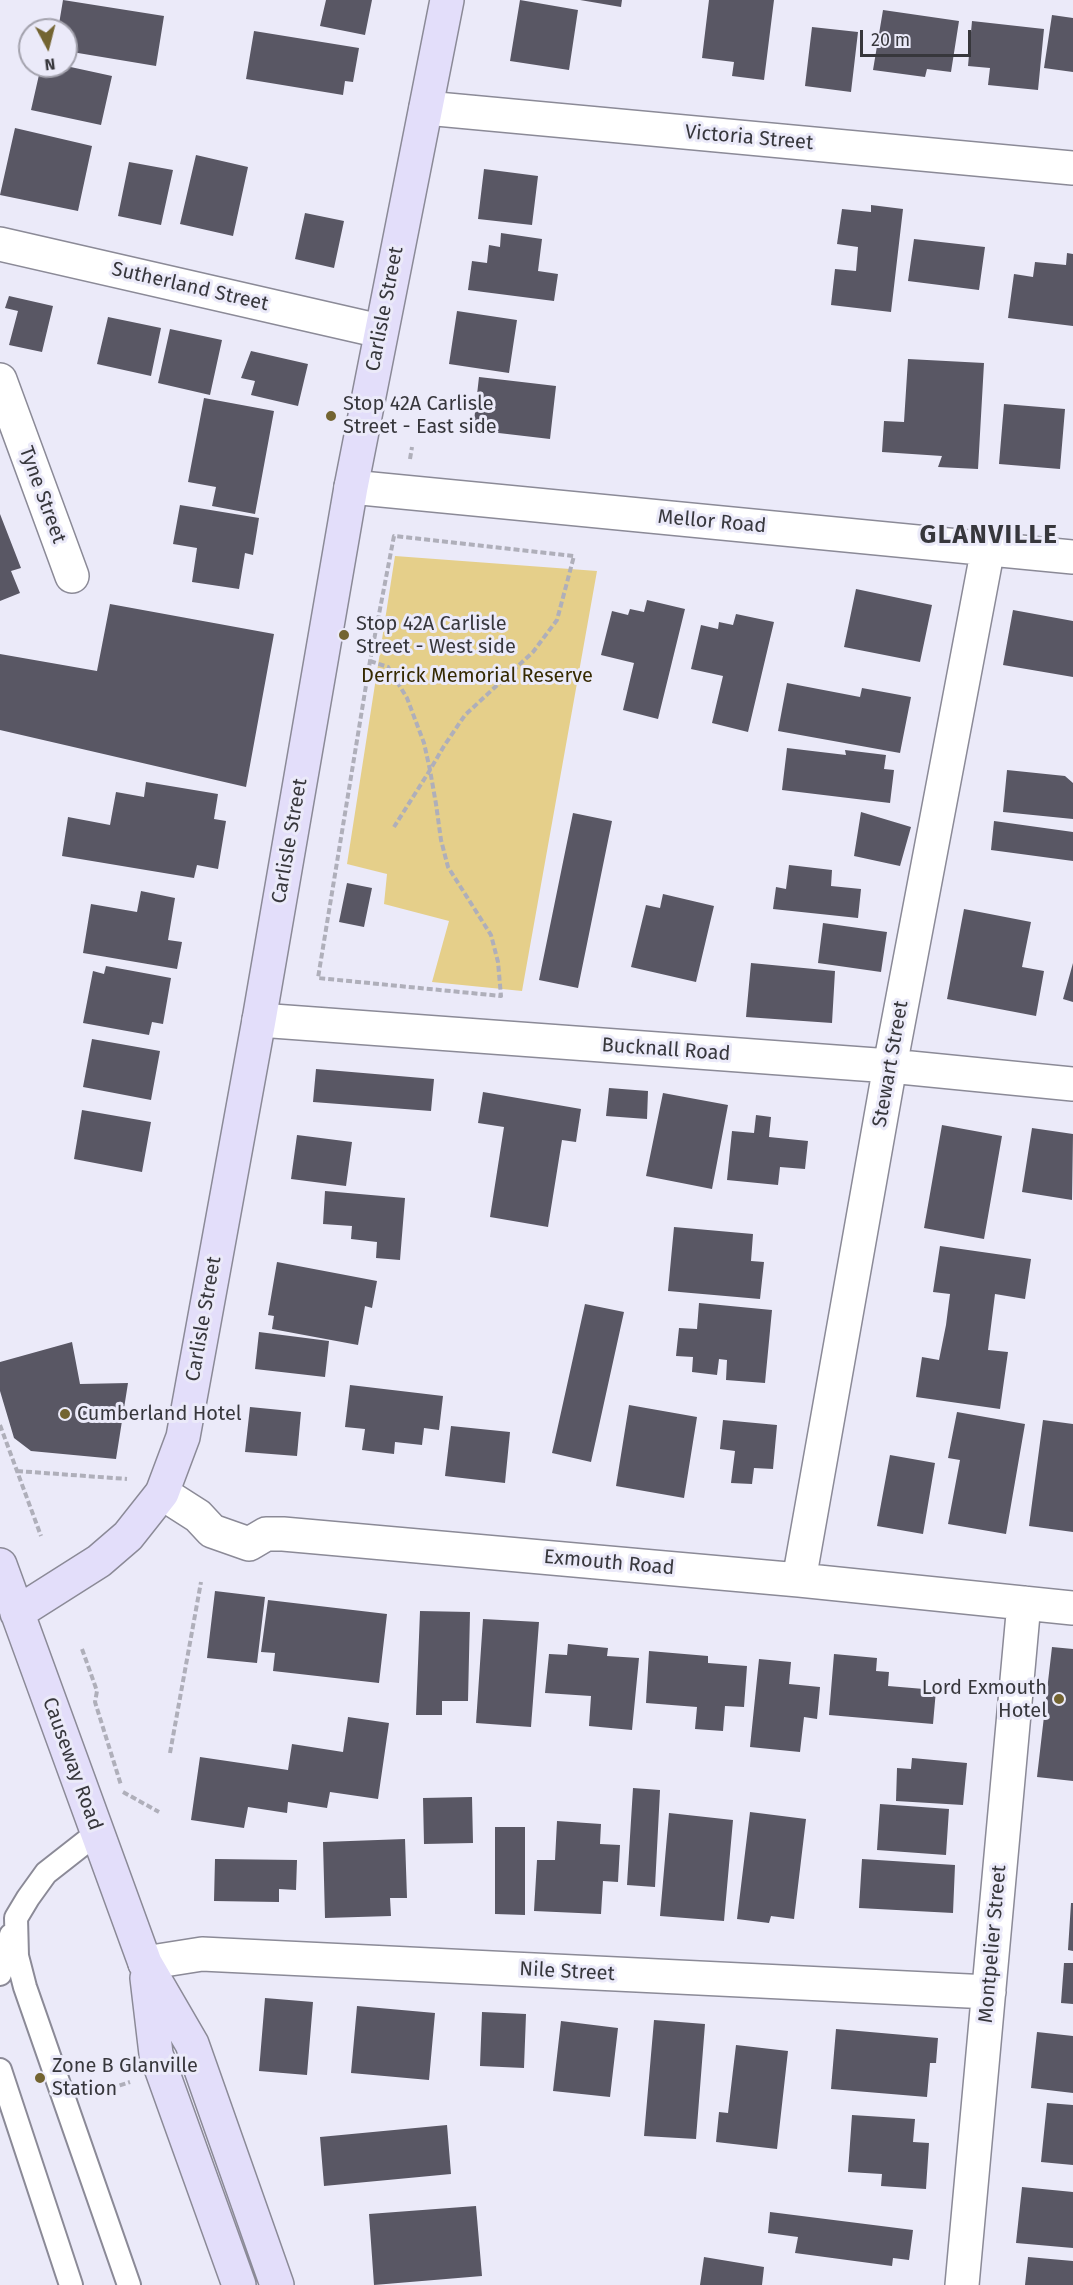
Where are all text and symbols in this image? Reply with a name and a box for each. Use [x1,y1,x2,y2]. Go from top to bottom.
north arrow [18,18,78,78]
scale bar [863,18,974,56]
text: 20 m [871,29,910,51]
text: N [44,54,56,74]
street label: Victoria Street [684,120,814,156]
street label: Carlisle Street [361,245,409,373]
street label: Sutherland Street [109,257,271,317]
place label: Stop 42A Carlisle Street - East side [343,392,497,439]
marker: Stop 42A Carlisle Street - East side [324,409,338,423]
street label: Tyne Street [13,443,71,547]
street label: Mellor Road [657,505,767,539]
district label: GLANVILLE [920,520,1058,552]
place label: Stop 42A Carlisle Street - West side [356,612,516,659]
marker: Stop 42A Carlisle Street - West side [337,628,351,642]
park label: Derrick Memorial Reserve [361,664,593,688]
street label: Carlisle Street [267,777,313,905]
street label: Stewart Street [868,999,914,1129]
street label: Bucknall Road [601,1034,731,1066]
street label: Carlisle Street [181,1255,227,1383]
place label: Cumberland Hotel [77,1402,242,1426]
marker: Cumberland Hotel [58,1407,72,1421]
street label: Exmouth Road [543,1545,675,1581]
place label: Lord Exmouth Hotel [922,1676,1047,1723]
marker: Lord Exmouth Hotel [1052,1692,1066,1706]
street label: Causeway Road [37,1694,107,1834]
street label: Montpelier Street [974,1864,1012,2024]
street label: Nile Street [519,1958,615,1986]
place label: Zone B Glanville Station [52,2054,198,2101]
marker: Zone B Glanville Station [33,2071,47,2085]

